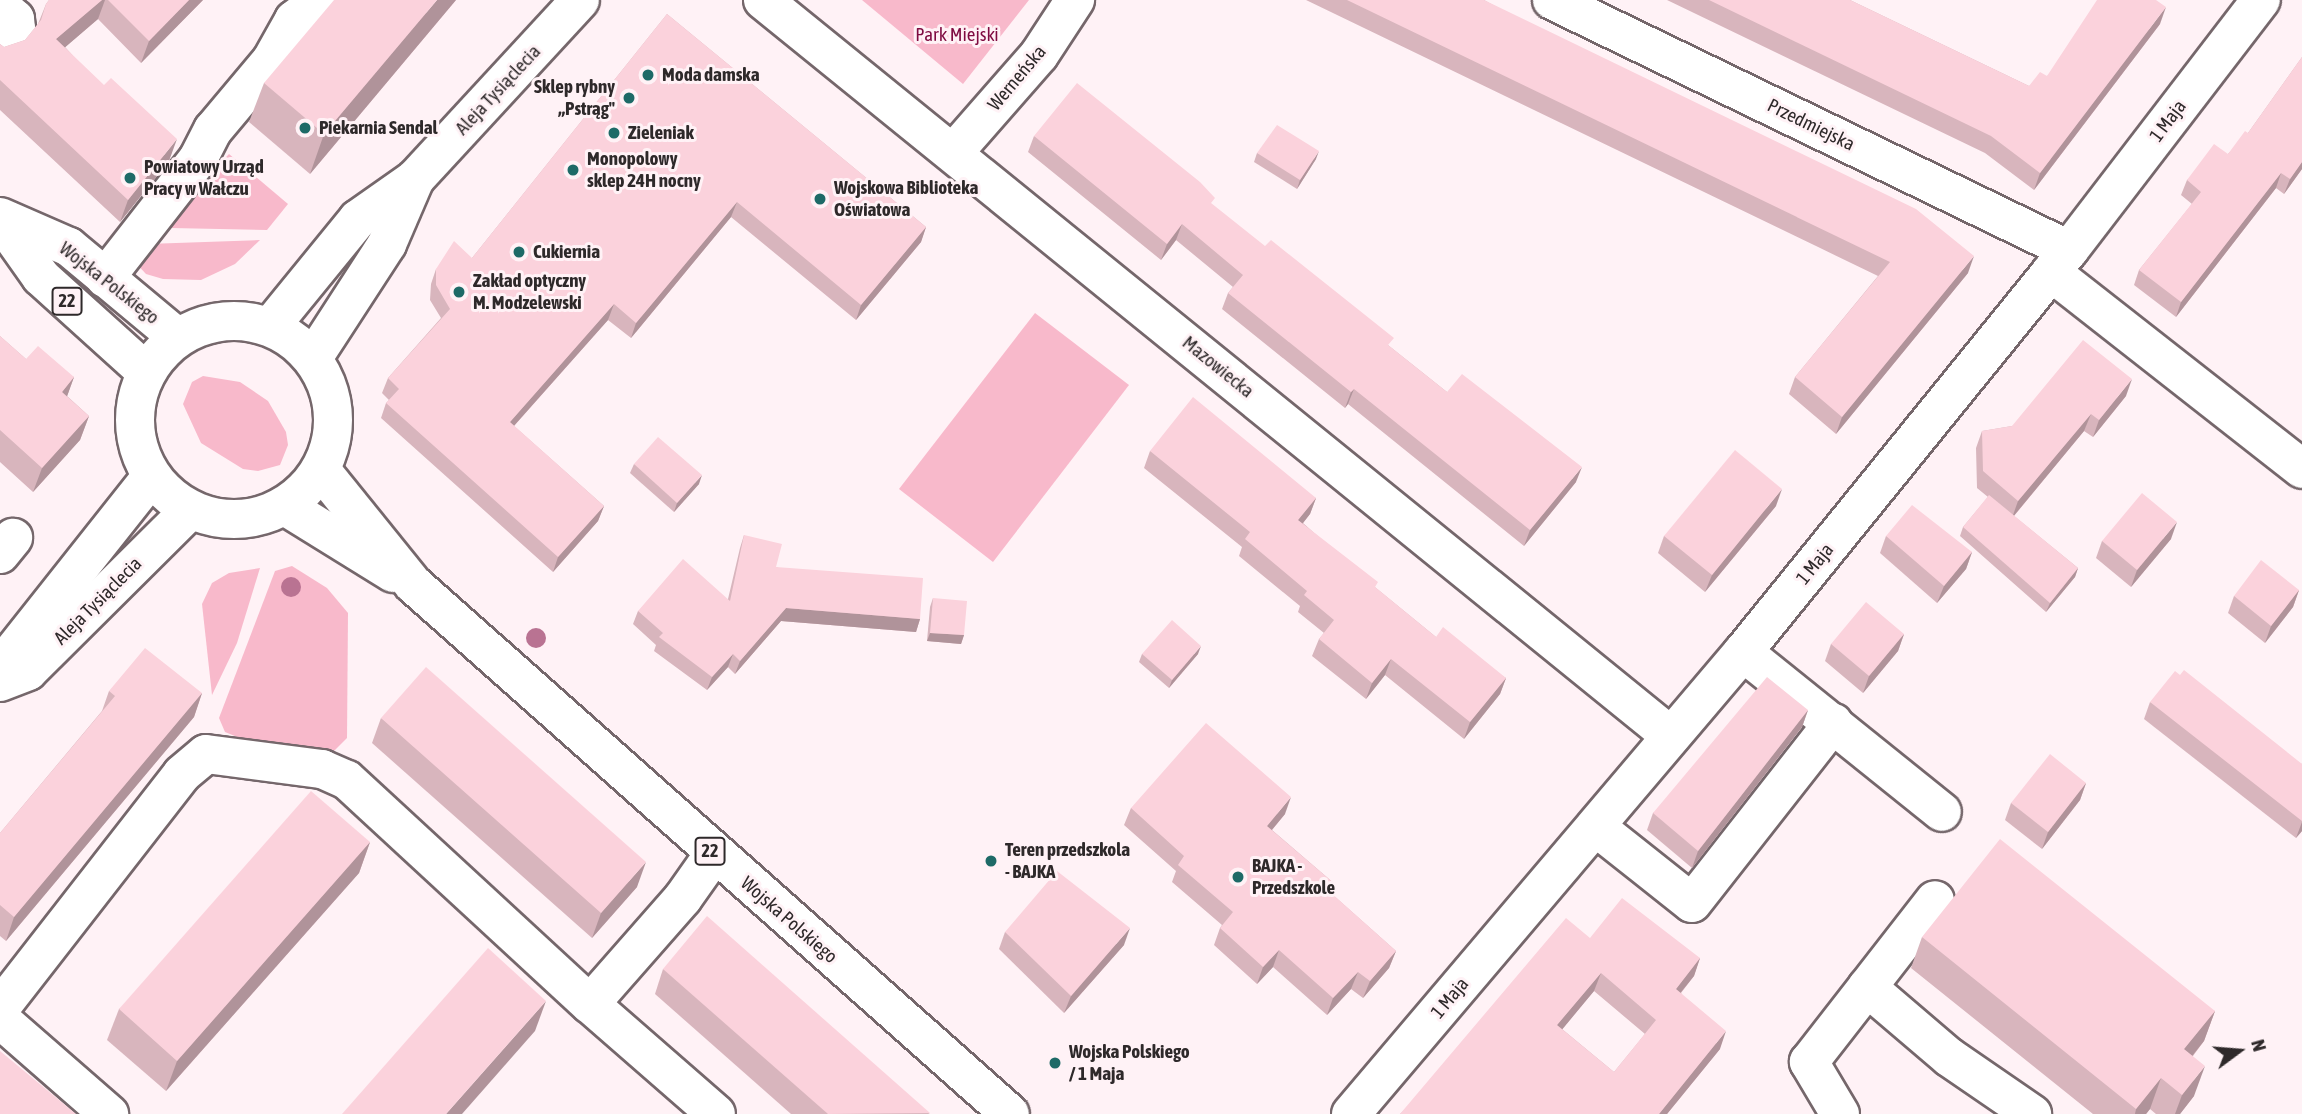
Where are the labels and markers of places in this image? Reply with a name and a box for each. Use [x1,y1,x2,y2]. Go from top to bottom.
place label: Moda damska [662,64,760,86]
marker: Moda damska [640,67,656,83]
place label: Sklep rybny ,,Pstrąg" [534,76,615,120]
marker: Sklep rybny ,,Pstrąg" [621,90,637,106]
place label: Piekarnia Sendal [319,117,438,139]
marker: Piekarnia Sendal [297,120,313,136]
place label: Zieleniak [628,122,694,144]
marker: Zieleniak [606,125,622,141]
place label: Monopolowy sklep 24H nocny [587,148,701,192]
place label: Powiatowy Urząd Pracy w Wałczu [144,156,264,200]
marker: Monopolowy sklep 24H nocny [565,162,581,178]
marker: Powiatowy Urząd Pracy w Wałczu [122,170,138,186]
place label: Wojskowa Biblioteka Oświatowa [834,177,978,221]
marker: Wojskowa Biblioteka Oświatowa [812,191,828,207]
place label: Cukiernia [533,241,600,263]
marker: Cukiernia [511,244,527,260]
place label: Zakład optyczny M. Modzelewski [473,270,586,314]
marker: Zakład optyczny M. Modzelewski [451,284,467,300]
place label: Teren przedszkola - BAJKA [1005,839,1130,883]
marker: Teren przedszkola - BAJKA [983,853,999,869]
place label: BAJKA - Przedszkole [1252,855,1335,899]
marker: BAJKA - Przedszkole [1230,869,1246,885]
place label: Wojska Polskiego / 1 Maja [1069,1041,1190,1085]
marker: Wojska Polskiego / 1 Maja [1047,1055,1063,1071]

